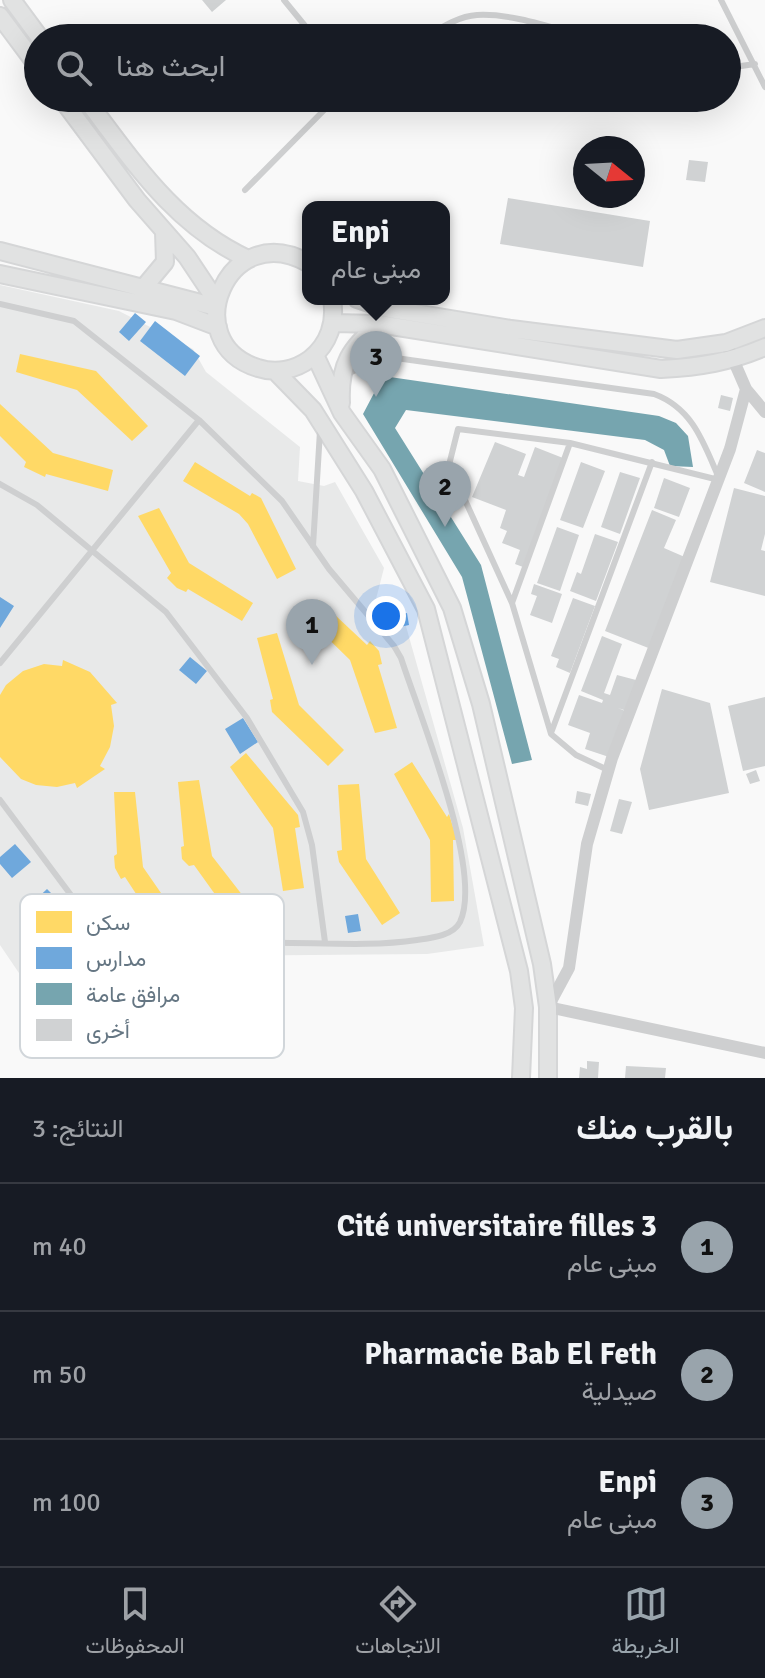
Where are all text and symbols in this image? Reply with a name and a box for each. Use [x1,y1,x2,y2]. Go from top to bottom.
search box [24,24,741,112]
icon: search [52,46,96,90]
text: ابحث هنا [116,48,226,85]
north arrow [573,136,645,208]
popup [302,201,450,305]
text: Enpi [331,214,390,251]
text: مبنى عام [331,254,421,286]
pin: 3 [350,331,402,397]
pin: 2 [419,461,471,527]
your location [366,596,406,636]
pin: 1 [286,599,338,665]
legend [20,894,284,1058]
text: سكن [86,909,130,936]
text: مدارس [86,945,146,972]
text: مرافق عامة [86,981,180,1008]
text: أخرى [86,1017,130,1044]
text: بالقرب منك [576,1107,733,1149]
text: النتائج: 3 [32,1113,124,1145]
text: Cité universitaire filles 3 [337,1208,657,1245]
text: 40 m [32,1231,87,1263]
text: 1 [700,1231,714,1263]
text: مبنى عام [567,1248,657,1280]
text: Pharmacie Bab El Feth [364,1336,657,1373]
text: 50 m [32,1359,87,1391]
text: 2 [700,1359,714,1391]
text: صيدلية [582,1376,657,1408]
text: Enpi [598,1464,657,1501]
text: 100 m [32,1487,101,1519]
text: 3 [700,1487,714,1519]
text: مبنى عام [567,1504,657,1536]
tab: المحفوظات [85,1582,185,1665]
tab: الاتجاهات [355,1582,441,1665]
tab: الخريطة [612,1582,680,1665]

